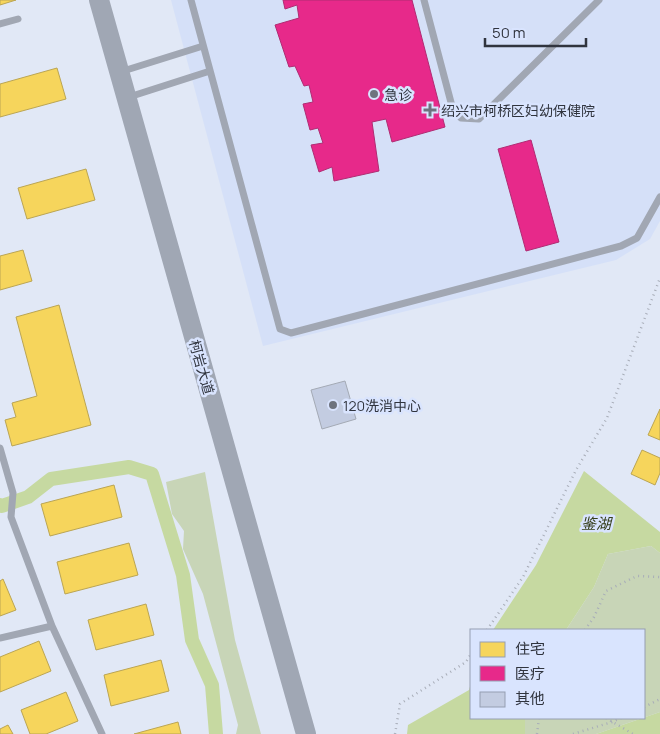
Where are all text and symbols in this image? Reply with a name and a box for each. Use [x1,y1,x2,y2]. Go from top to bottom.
scale bar [485,15,586,47]
text: 50 m [492,22,526,43]
place label: 急诊 [384,85,412,104]
marker: 急诊 [368,88,380,100]
place label: 绍兴市柯桥区妇幼保健院 [441,101,595,120]
marker: 绍兴市柯桥区妇幼保健院 [423,103,437,117]
street label: 柯岩大道 [185,337,219,397]
place label: 120洗消中心 [343,396,421,415]
marker: 120洗消中心 [327,399,339,411]
water label: 鉴湖 [581,513,613,534]
legend [470,629,645,719]
text: 住宅 [515,638,545,659]
text: 医疗 [515,663,545,684]
text: 其他 [515,688,545,709]

